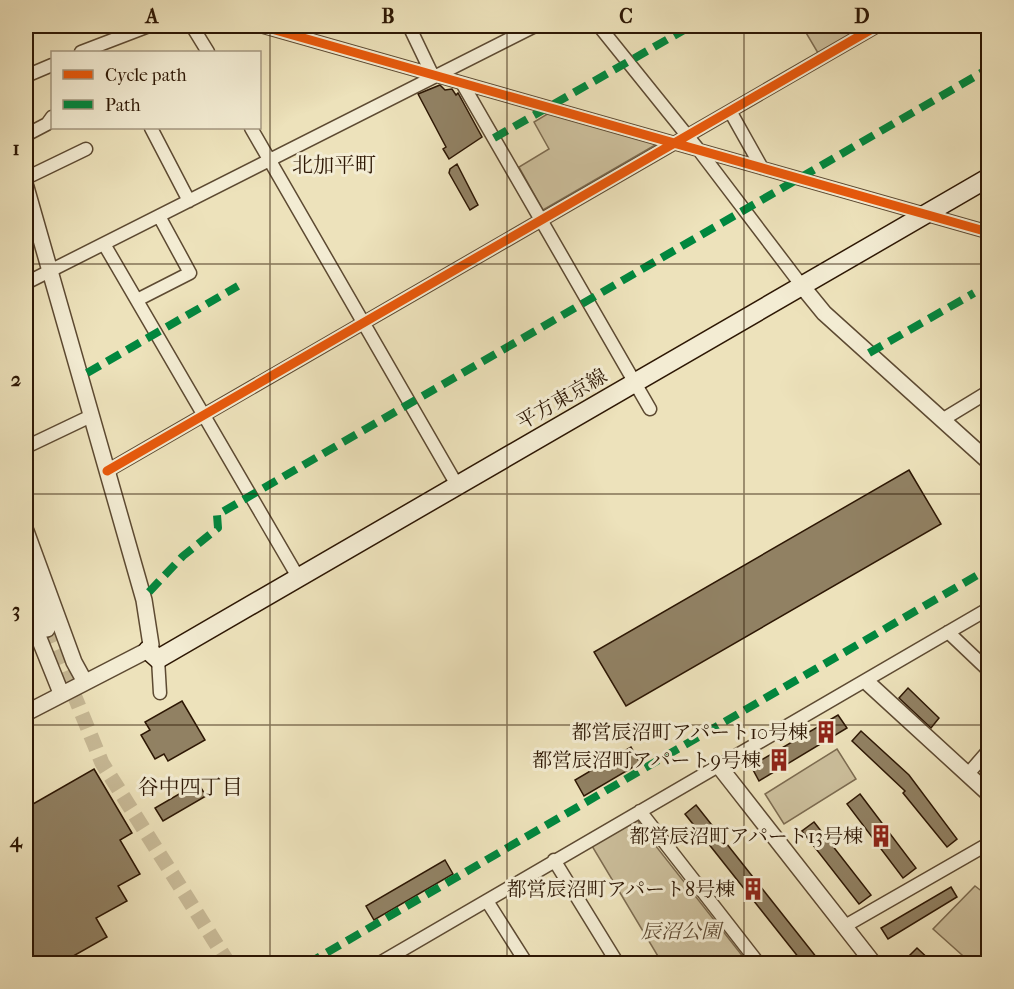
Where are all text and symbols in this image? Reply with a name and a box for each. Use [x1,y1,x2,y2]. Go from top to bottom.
text: A [144,5,160,28]
text: B [381,5,395,28]
text: C [619,5,633,28]
text: D [854,5,870,28]
legend [51,51,261,129]
text: Cycle path [105,65,186,86]
text: Path [105,95,141,116]
text: 1 [12,137,20,160]
district label: 北加平町 [292,153,376,177]
street label: 平方東京線 [513,364,611,434]
text: 2 [11,368,21,391]
text: 3 [12,599,20,622]
building icon: 都営辰沼町アパート10号棟 [813,719,839,745]
place label: 都営辰沼町アパート10号棟 [572,721,808,744]
building icon: 都営辰沼町アパート9号棟 [766,747,792,773]
place label: 都営辰沼町アパート9号棟 [532,749,761,772]
district label: 谷中四丁目 [138,775,243,799]
building icon: 都営辰沼町アパート13号棟 [868,823,894,849]
place label: 都営辰沼町アパート13号棟 [629,825,863,848]
text: 4 [9,829,23,853]
building icon: 都営辰沼町アパート8号棟 [740,876,766,902]
place label: 都営辰沼町アパート8号棟 [507,878,735,901]
park label: 辰沼公園 [641,920,724,943]

